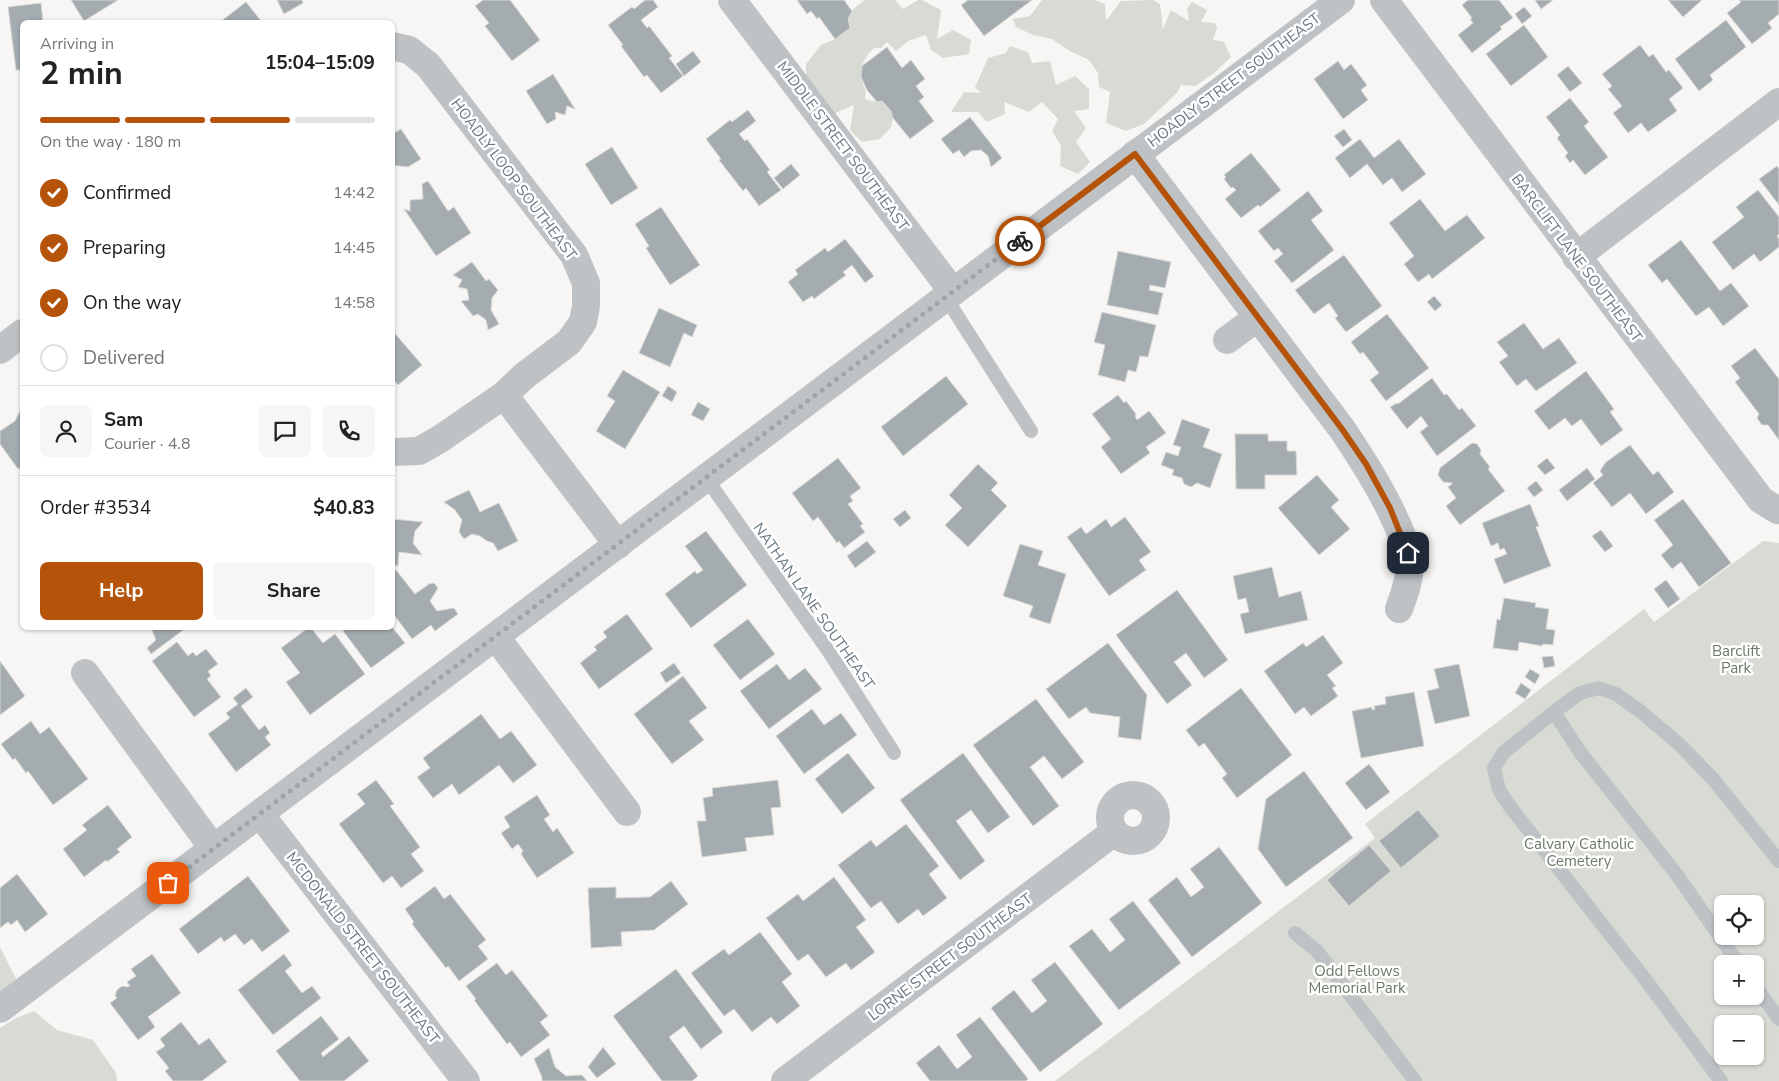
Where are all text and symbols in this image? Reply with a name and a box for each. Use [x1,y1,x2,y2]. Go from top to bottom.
street label: HOADLY STREET SOUTHEAST [1143,8,1325,152]
text: Arriving in [40,33,114,55]
text: 15:04–15:09 [265,50,375,76]
text: 2 min [40,52,123,95]
street label: MIDDLE STREET SOUTHEAST [773,57,913,235]
street label: HOADLY LOOP SOUTHEAST [447,94,581,264]
text: On the way · 180 m [40,131,181,153]
street label: BARCLIFT LANE SOUTHEAST [1507,170,1647,346]
icon: check [40,179,68,207]
text: Confirmed [83,180,171,206]
text: 14:42 [333,182,375,204]
courier [995,216,1045,266]
icon: bike [1006,227,1034,255]
icon: check [40,234,68,262]
text: Preparing [83,235,166,261]
text: 14:45 [333,237,375,259]
icon: check [40,289,68,317]
text: On the way [83,290,181,316]
text: 14:58 [333,292,375,314]
text: Delivered [83,345,165,371]
button: person [40,405,92,457]
button: chat [259,405,311,457]
button: phone [323,405,375,457]
text: Sam [104,407,143,433]
text: Courier · 4.8 [104,433,190,455]
text: Order #3534 [40,495,151,521]
text: $40.83 [313,495,375,521]
street label: NATHAN LANE SOUTHEAST [749,519,879,693]
pin [1387,532,1429,574]
icon: home [1394,539,1422,567]
button: Help [40,562,203,620]
button: Share [213,562,375,620]
park label: Barclift Park [1712,641,1761,678]
park label: Calvary Catholic Cemetery [1524,834,1634,871]
street label: MCDONALD STREET SOUTHEAST [282,848,444,1048]
pin [147,862,189,904]
icon: bag [154,869,182,897]
street label: LORNE STREET SOUTHEAST [864,889,1036,1025]
map controls [1714,895,1764,1065]
button: locate [1714,895,1764,945]
button: + [1714,955,1764,1005]
park label: Odd Fellows Memorial Park [1308,961,1406,998]
button: − [1714,1015,1764,1065]

